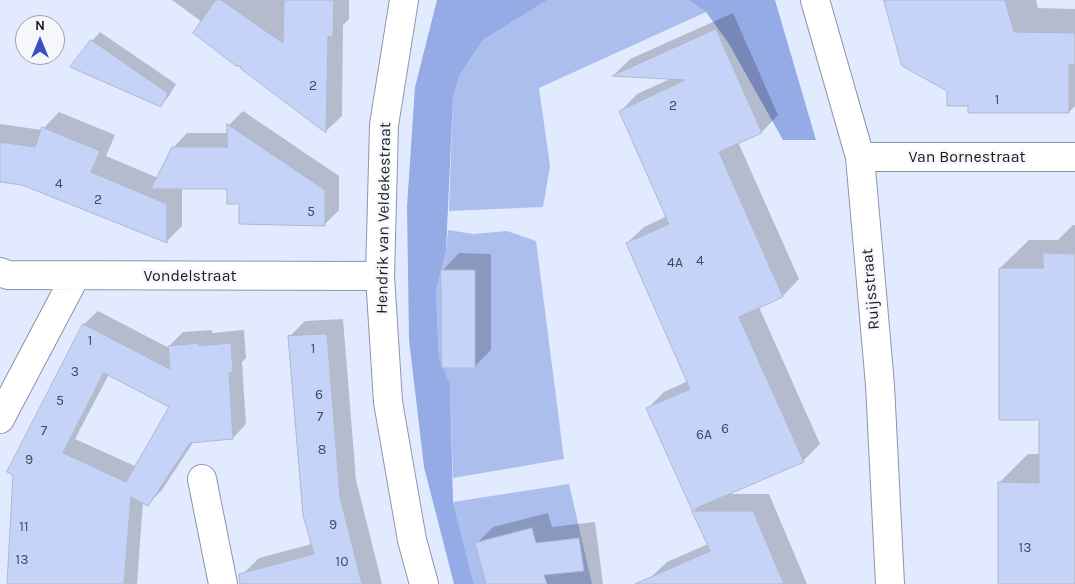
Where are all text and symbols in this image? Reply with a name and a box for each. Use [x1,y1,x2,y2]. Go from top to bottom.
north arrow [15,15,65,65]
text: N [35,17,45,34]
house number: 2 [309,78,317,94]
house number: 1 [995,92,999,108]
house number: 2 [669,98,677,114]
street label: Hendrik van Veldekestraat [373,122,395,314]
street label: Van Bornestraat [909,147,1025,167]
house number: 4 [55,176,63,192]
house number: 2 [94,192,102,208]
house number: 5 [307,204,315,220]
street label: Ruijsstraat [858,248,884,330]
house number: 4 [696,253,704,269]
house number: 4A [667,255,683,271]
street label: Vondelstraat [144,266,236,286]
house number: 1 [88,333,92,349]
house number: 1 [311,341,315,357]
house number: 3 [71,364,79,380]
house number: 6 [315,387,323,403]
house number: 5 [56,393,64,409]
house number: 7 [317,409,323,425]
house number: 6 [721,421,729,437]
house number: 7 [41,423,47,439]
house number: 6A [696,427,712,443]
house number: 8 [318,442,326,458]
house number: 9 [25,452,33,468]
house number: 9 [329,517,337,533]
house number: 11 [19,519,29,535]
house number: 13 [1019,540,1031,556]
house number: 13 [16,552,28,568]
house number: 10 [336,554,348,570]

